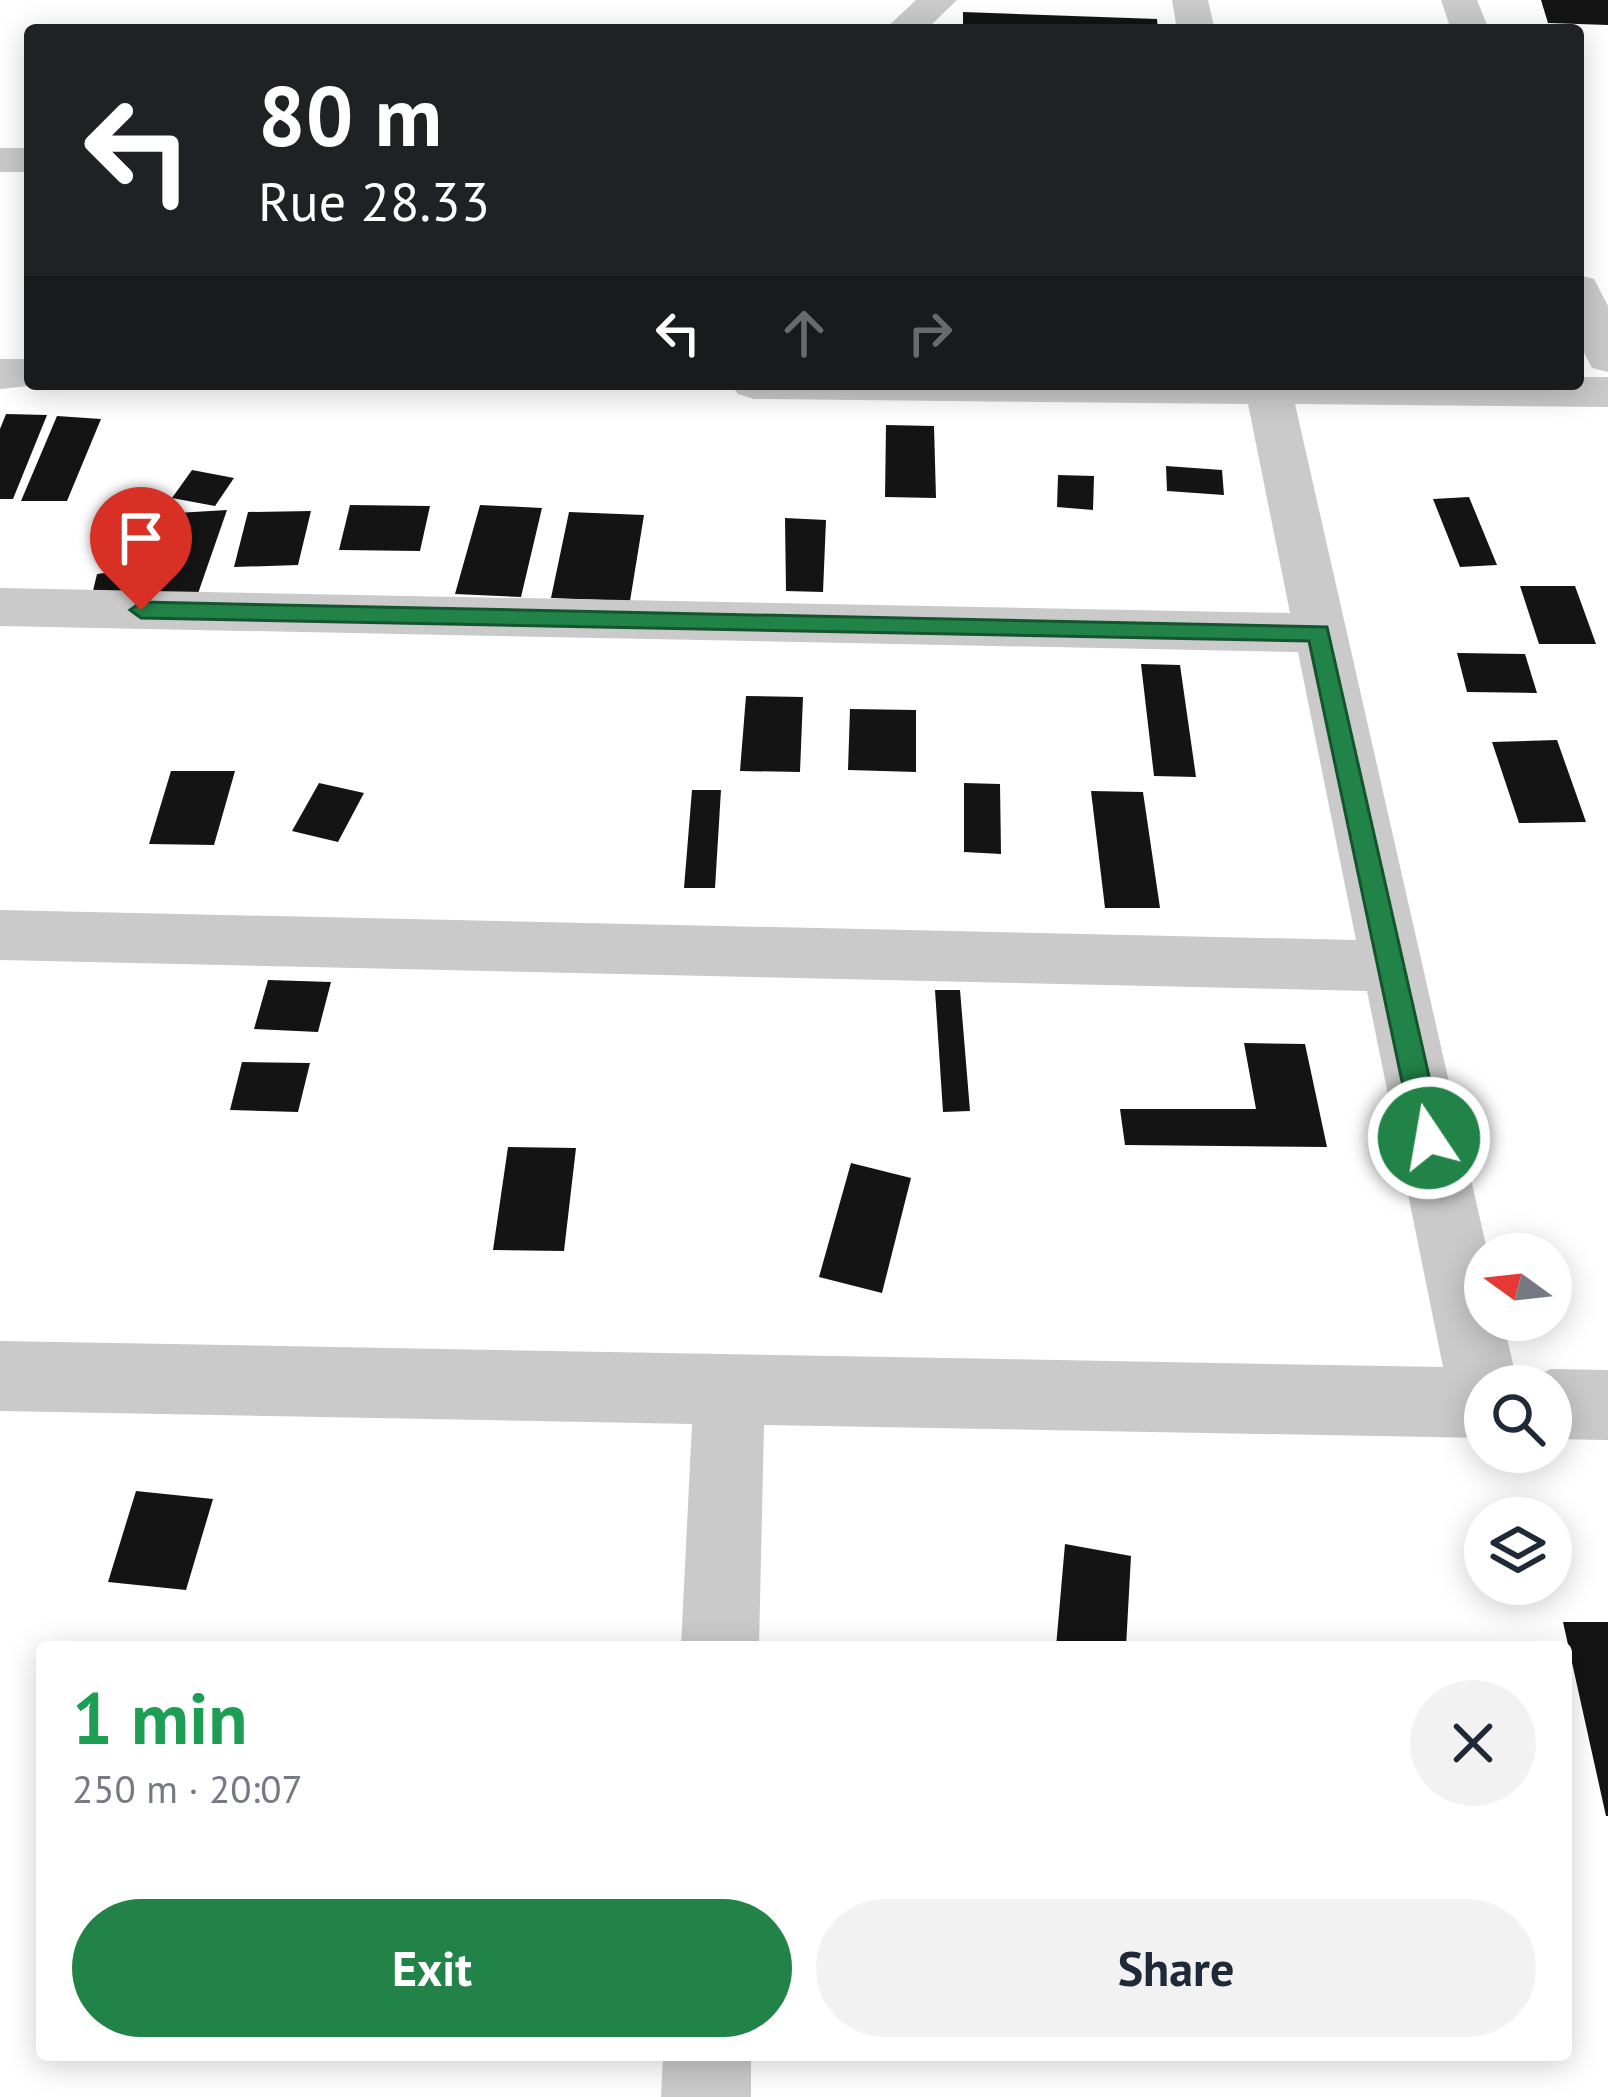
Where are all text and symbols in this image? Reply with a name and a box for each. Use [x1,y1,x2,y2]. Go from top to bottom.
text: 80 m [258,60,442,169]
icon: left [60,72,216,228]
text: Rue 28.33 [258,166,490,236]
icon: left [645,300,711,366]
icon: ahead [771,300,837,366]
icon: right [897,300,963,366]
pin [90,487,192,610]
icon: arrive [108,505,174,571]
position arrow [1366,1075,1492,1201]
north arrow [1464,1233,1572,1341]
map controls [1464,1233,1572,1605]
button: search [1464,1365,1572,1473]
button: layers [1464,1497,1572,1605]
text: 1 min [72,1671,248,1764]
button: close [1410,1680,1536,1806]
text: 250 m · 20:07 [72,1763,303,1814]
button: Exit [72,1899,792,2037]
button: Share [816,1899,1536,2037]

